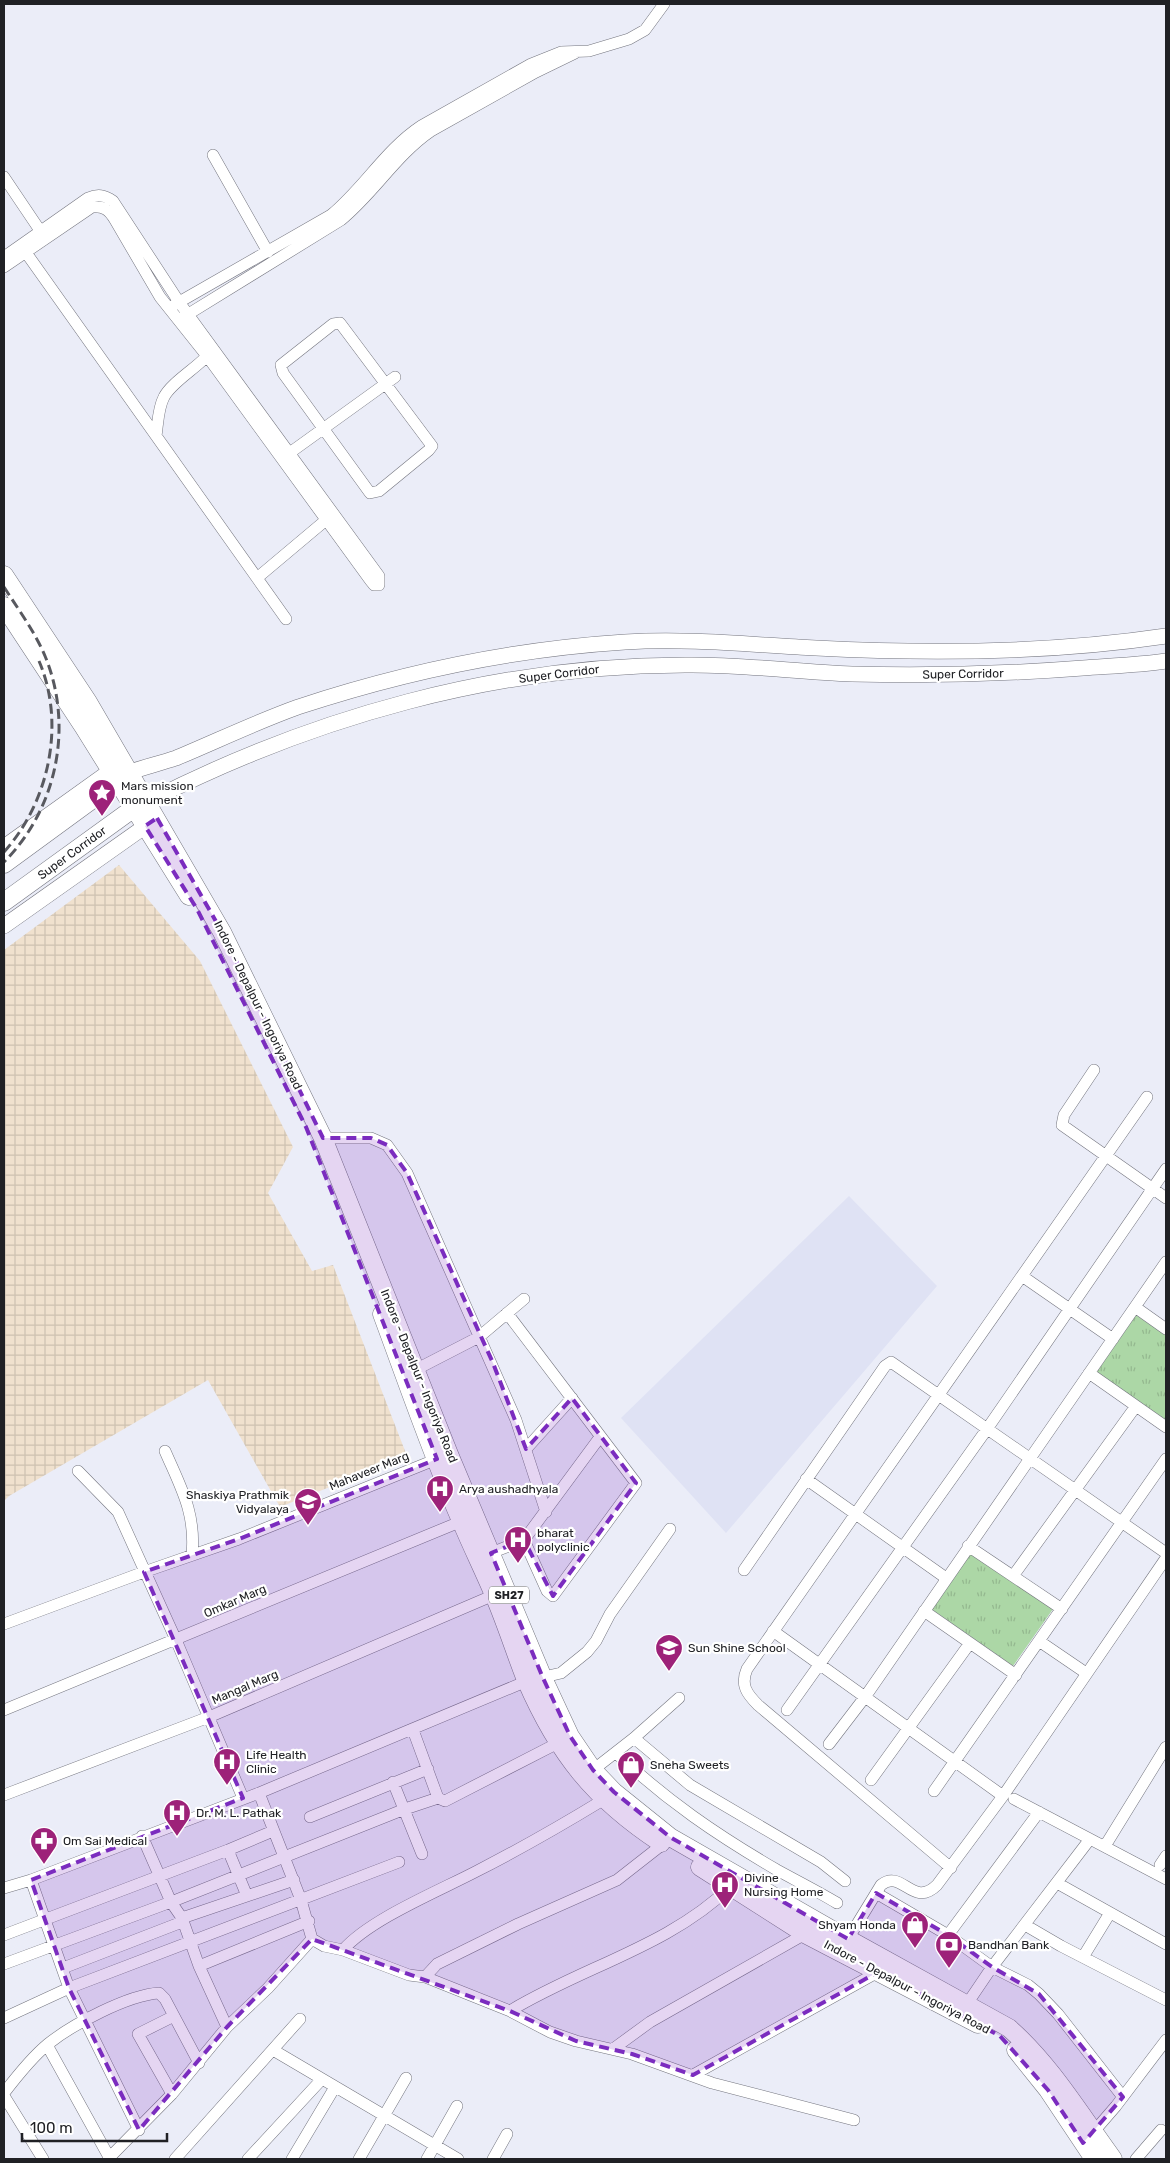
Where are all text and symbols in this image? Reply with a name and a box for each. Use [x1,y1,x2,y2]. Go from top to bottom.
street label: Super Corridor [518,662,601,686]
street label: Super Corridor [922,666,1004,682]
place icon: Mars mission monument [87,778,117,817]
place label: Mars mission monument [121,779,194,807]
street label: Super Corridor [35,823,109,883]
street label: Indore - Depalpur - Ingoriya Road [211,918,305,1092]
street label: Indore - Depalpur - Ingoriya Road [378,1287,460,1465]
street label: Mahaveer Marg [327,1449,411,1493]
hospital icon: Arya aushadhyala [425,1474,455,1513]
place label: Arya aushadhyala [459,1482,558,1496]
school or university icon: Shaskiya Prathmik Vidyalaya [293,1487,323,1526]
place label: Shaskiya Prathmik Vidyalaya [186,1488,290,1516]
hospital icon: bharat polyclinic [503,1525,533,1564]
place label: bharat polyclinic [537,1526,590,1554]
street label: Omkar Marg [202,1582,268,1620]
road number: SH27 [489,1586,529,1604]
school or university icon: Sun Shine School [654,1633,684,1672]
place label: Sun Shine School [688,1641,786,1655]
street label: Mangal Marg [210,1667,280,1707]
hospital icon: Life Health Clinic [212,1747,242,1786]
place label: Life Health Clinic [246,1748,307,1776]
shop icon: Sneha Sweets [616,1750,646,1789]
place label: Sneha Sweets [650,1758,729,1772]
hospital icon: Dr. M. L. Pathak [162,1798,192,1837]
place label: Dr. M. L. Pathak [196,1806,282,1820]
pharmacy icon: Om Sai Medical [29,1826,59,1865]
place label: Om Sai Medical [63,1834,147,1848]
hospital icon: Divine Nursing Home [710,1870,740,1909]
place label: Divine Nursing Home [744,1871,824,1899]
shop icon: Shyam Honda [900,1910,930,1949]
place label: Shyam Honda [818,1918,896,1932]
bank icon: Bandhan Bank [934,1930,964,1969]
street label: Indore - Depalpur - Ingoriya Road [822,1937,992,2037]
place label: Bandhan Bank [968,1938,1050,1952]
scale bar [22,2110,168,2142]
text: 100 m [30,2119,72,2137]

